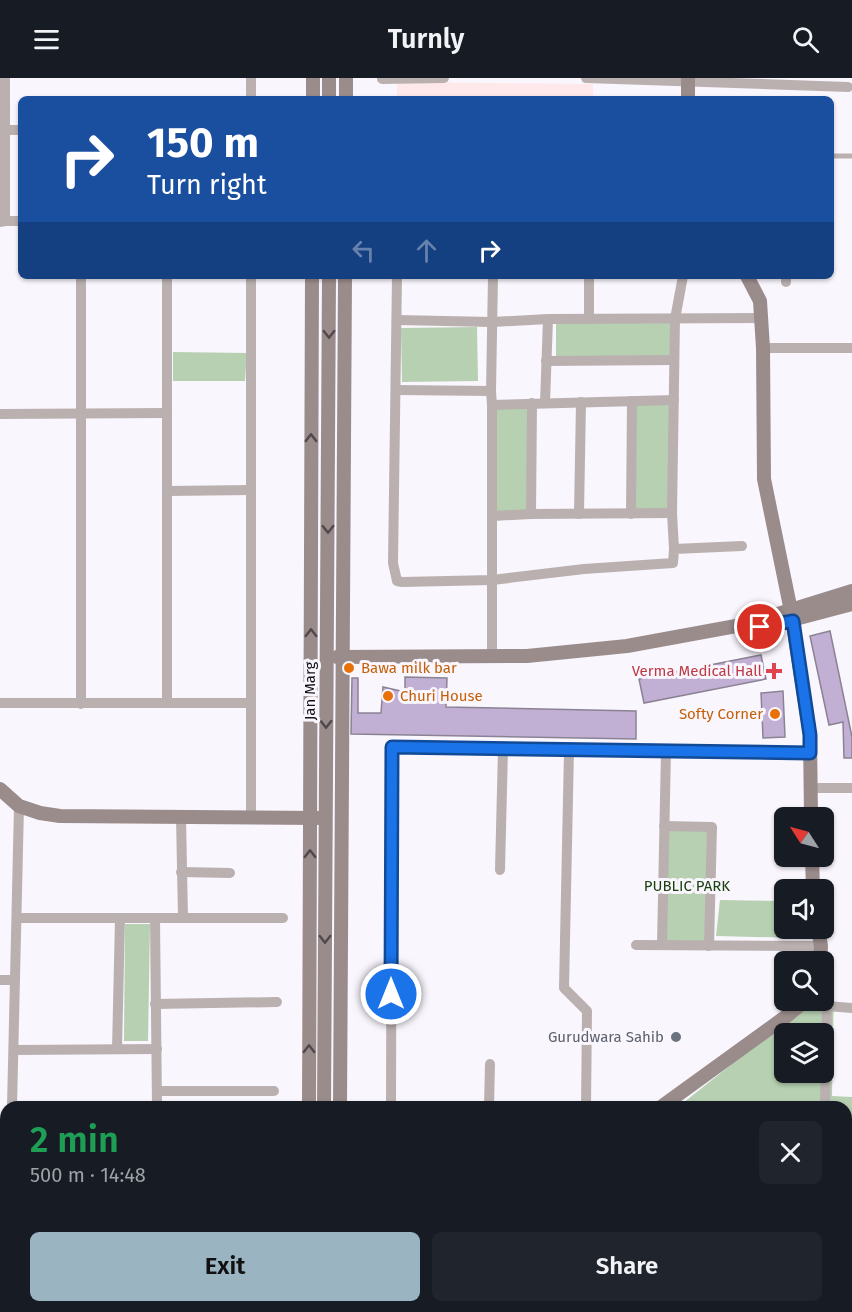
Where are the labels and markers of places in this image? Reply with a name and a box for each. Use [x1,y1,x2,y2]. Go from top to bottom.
pin [734,601,785,652]
place label: Bawa milk bar [361,659,457,677]
marker: Bawa milk bar [342,661,356,675]
place label: Verma Medical Hall [632,662,763,680]
marker: Verma Medical Hall [767,664,781,678]
place label: Churi House [400,687,483,705]
marker: Churi House [381,689,395,703]
place label: Softy Corner [679,705,763,723]
marker: Softy Corner [768,707,782,721]
place label: Gurudwara Sahib [548,1028,664,1046]
marker: Gurudwara Sahib [669,1030,683,1044]

